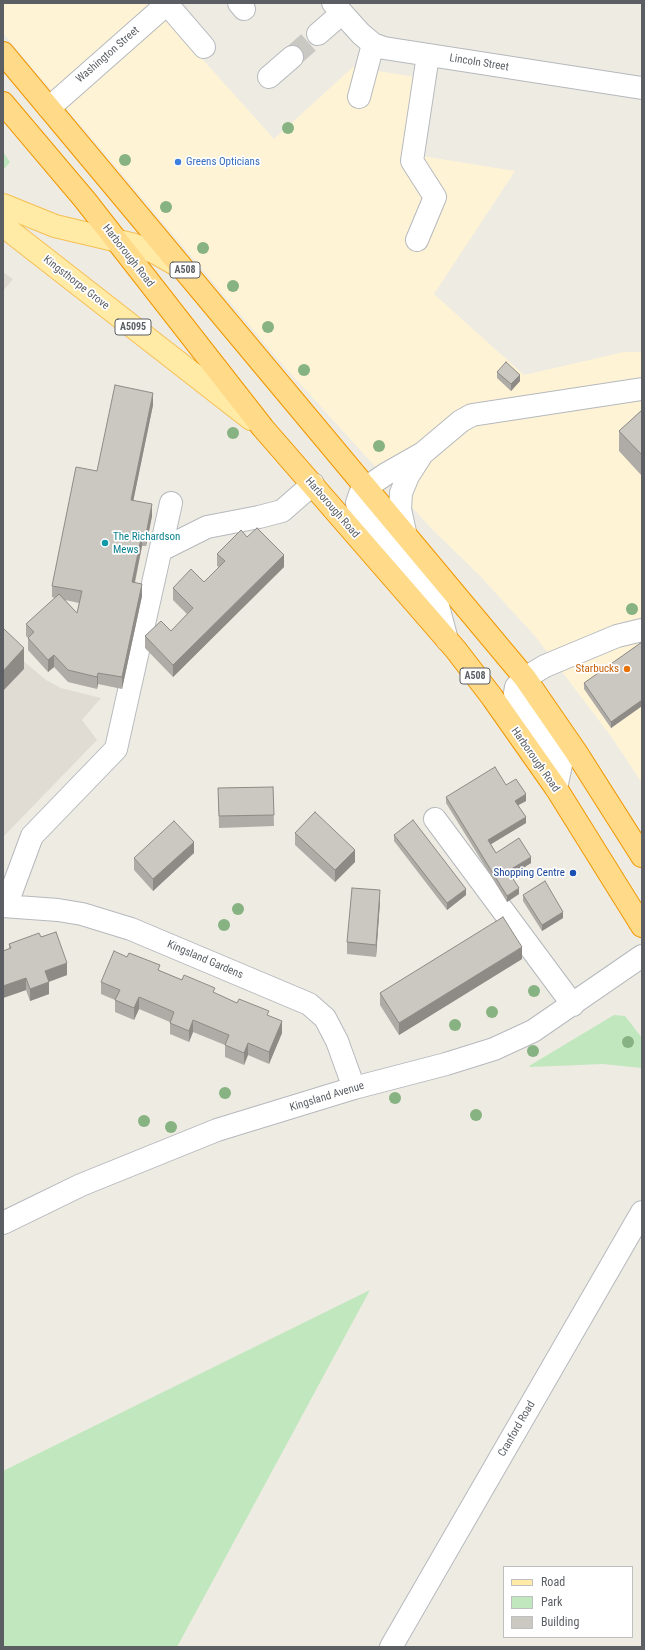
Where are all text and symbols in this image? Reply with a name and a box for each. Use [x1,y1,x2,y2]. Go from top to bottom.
street label: Washington Street [74,24,142,86]
street label: Lincoln Street [448,52,510,74]
place label: Greens Opticians [186,155,260,169]
marker: Greens Opticians [173,157,183,167]
street label: Harborough Road [99,222,157,290]
street label: Kingsthorpe Grove [40,253,112,313]
road number: A508 [170,262,200,278]
road number: A5095 [115,319,151,335]
street label: Harborough Road [302,475,362,541]
place label: The Richardson Mews [113,530,180,556]
marker: The Richardson Mews [100,538,110,548]
place label: Starbucks [576,662,619,676]
marker: Starbucks [622,664,632,674]
road number: A508 [460,668,490,684]
street label: Harborough Road [508,725,562,795]
place label: Shopping Centre [493,866,565,880]
marker: Shopping Centre [568,868,578,878]
street label: Kingsland Gardens [165,938,245,982]
street label: Kingsland Avenue [288,1079,366,1115]
street label: Cranford Road [496,1399,538,1459]
legend [503,1566,633,1638]
text: Road [541,1575,565,1589]
text: Park [541,1595,562,1609]
text: Building [541,1615,579,1629]

